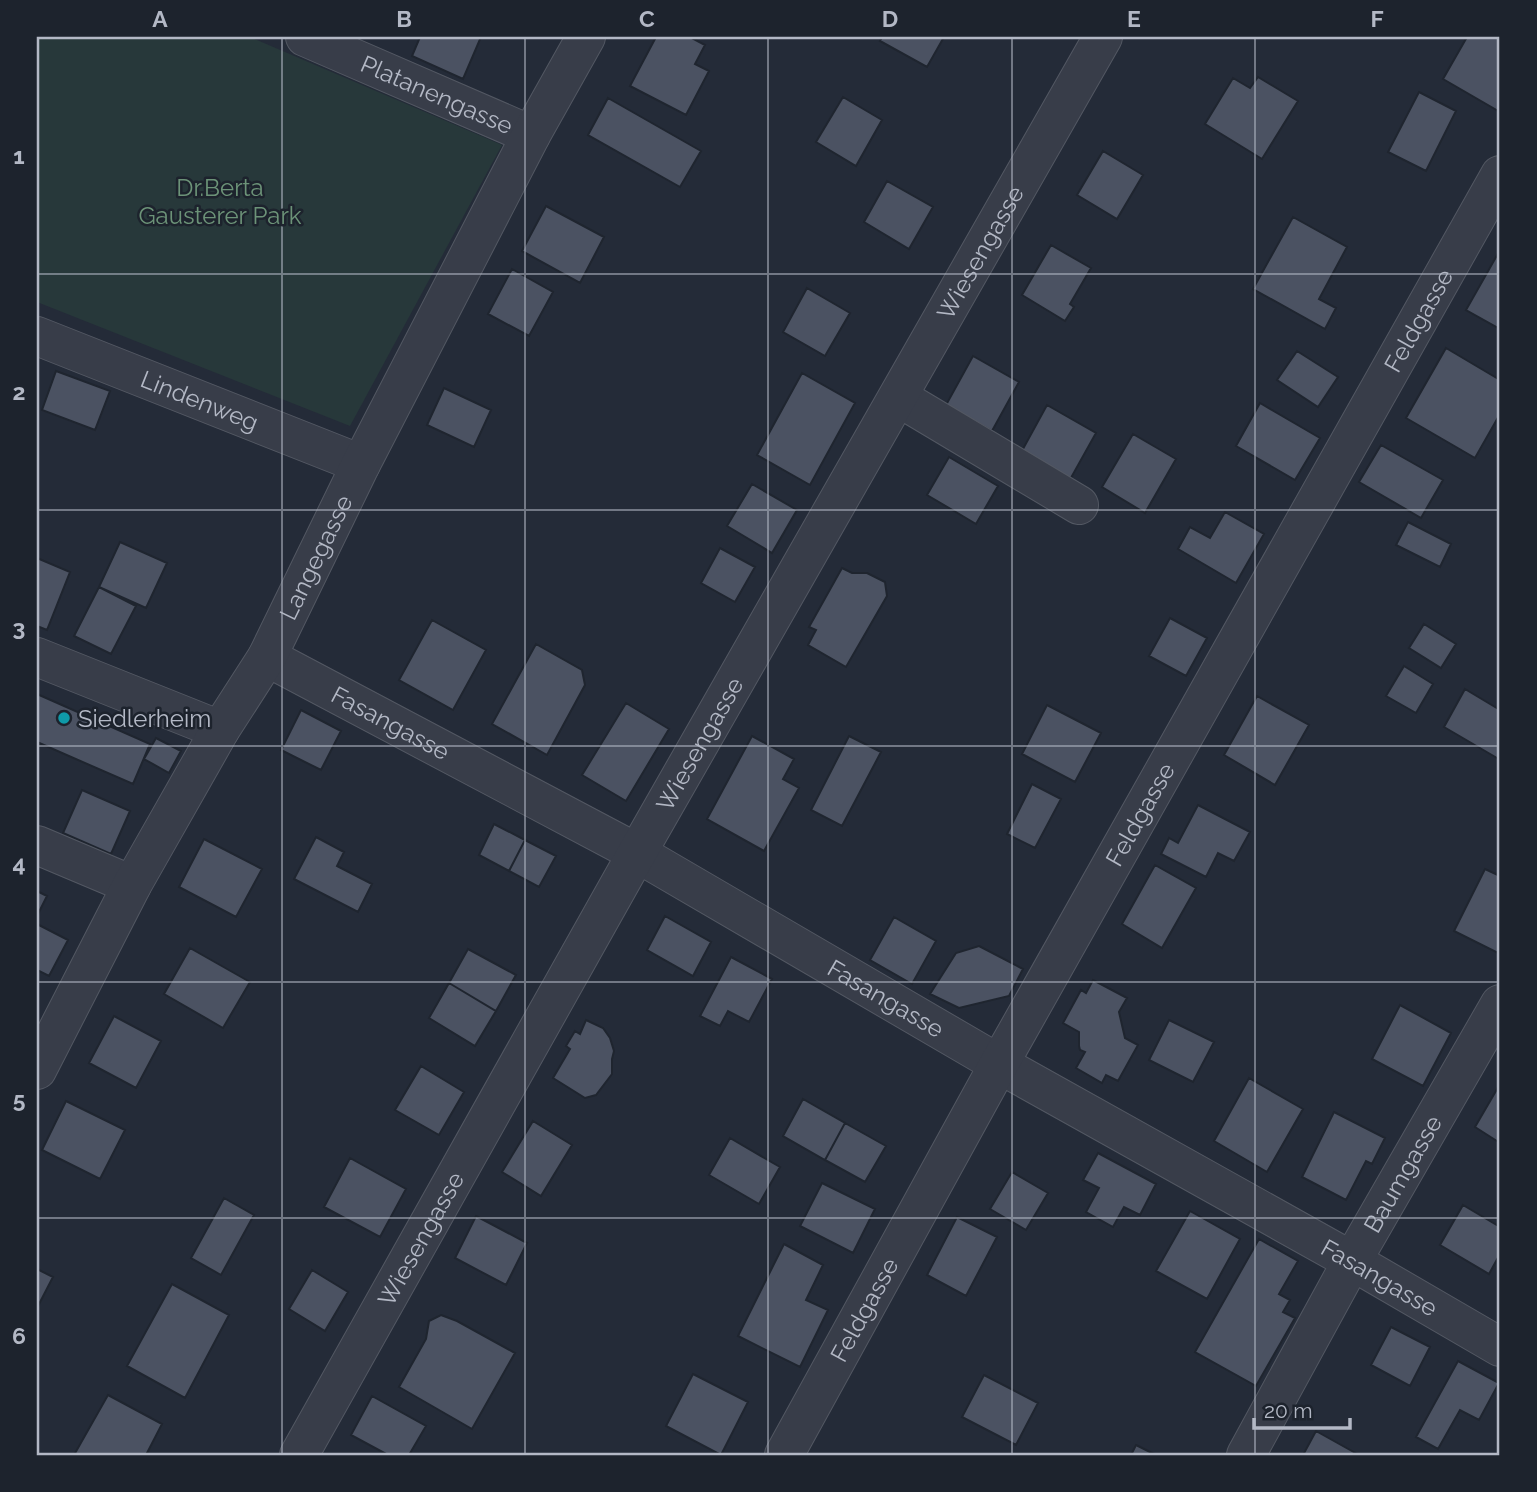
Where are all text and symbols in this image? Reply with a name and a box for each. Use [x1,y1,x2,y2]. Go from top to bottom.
text: A [152,5,168,32]
text: B [396,5,412,32]
text: C [639,5,655,32]
text: D [882,5,898,32]
text: E [1127,5,1141,32]
text: F [1370,5,1384,32]
street label: Platanengasse [357,49,518,140]
text: 1 [13,142,25,169]
park label: Dr.Berta Gausterer Park [138,173,302,230]
street label: Wiesengasse [930,180,1030,324]
street label: Feldgasse [1378,263,1459,377]
street label: Lindenweg [137,364,263,437]
text: 2 [13,378,25,405]
street label: Langegasse [273,490,358,624]
text: 3 [13,614,25,641]
street label: Wiesengasse [650,672,749,816]
street label: Fasangasse [327,679,455,766]
place label: Siedlerheim [78,704,211,733]
marker: Siedlerheim [56,710,72,726]
street label: Feldgasse [1099,757,1180,871]
text: 4 [12,850,26,877]
street label: Fasangasse [823,953,949,1043]
text: 5 [13,1086,26,1113]
street label: Baumgasse [1357,1110,1448,1237]
street label: Wiesengasse [371,1167,470,1311]
street label: Fasangasse [1316,1232,1443,1322]
street label: Feldgasse [824,1253,904,1367]
text: 6 [12,1322,26,1349]
scale bar [1254,1387,1350,1431]
text: 20 m [1264,1398,1312,1423]

